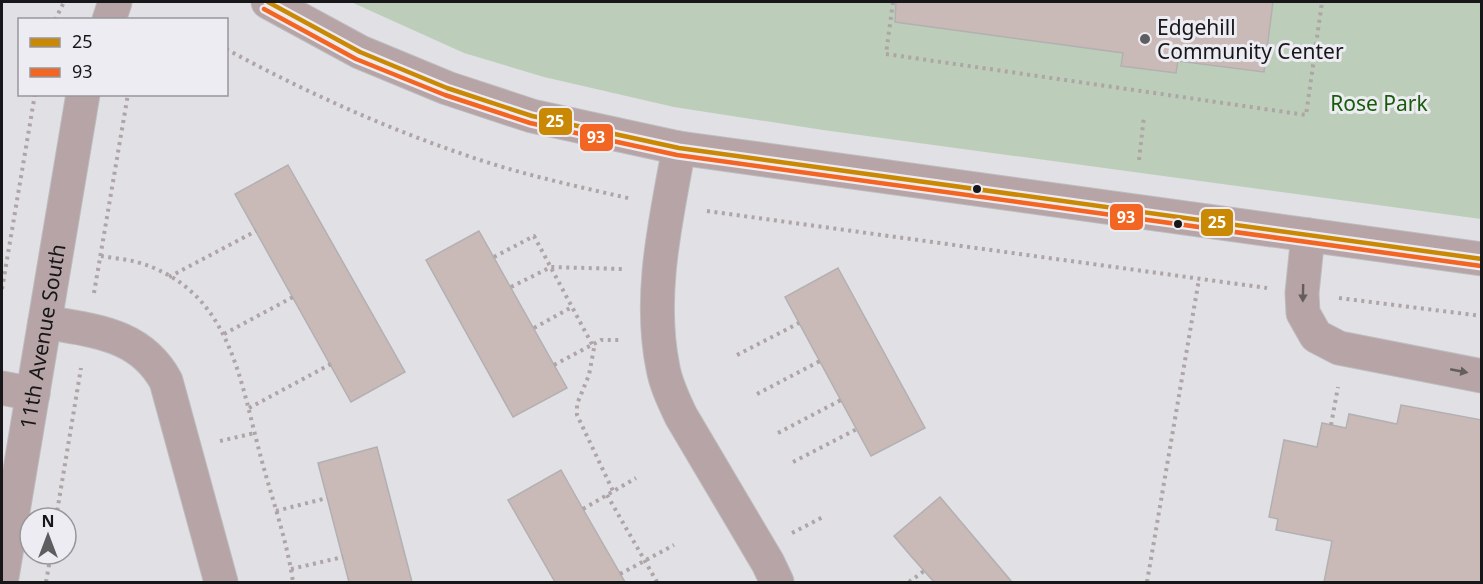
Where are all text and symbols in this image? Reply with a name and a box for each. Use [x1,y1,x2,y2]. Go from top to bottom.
place label: Edgehill Community Center [1157,13,1344,65]
legend [18,18,228,96]
text: 25 [72,29,93,53]
marker: Edgehill Community Center [1138,32,1152,46]
text: 93 [72,59,93,83]
park label: Rose Park [1330,89,1429,117]
line badge: 25 [538,107,573,136]
text: 25 [546,110,564,132]
line badge: 93 [579,123,614,152]
text: 93 [587,126,605,148]
unlabelled marker [971,183,983,195]
line badge: 93 [1109,203,1144,231]
text: 93 [1117,206,1135,228]
line badge: 25 [1200,208,1234,237]
text: 25 [1208,211,1226,233]
unlabelled marker [1172,218,1184,230]
street label: 11th Avenue South [13,242,72,431]
one-way arrow [1298,284,1307,303]
one-way arrow [1450,367,1469,376]
north arrow [18,506,78,566]
text: N [41,510,55,532]

